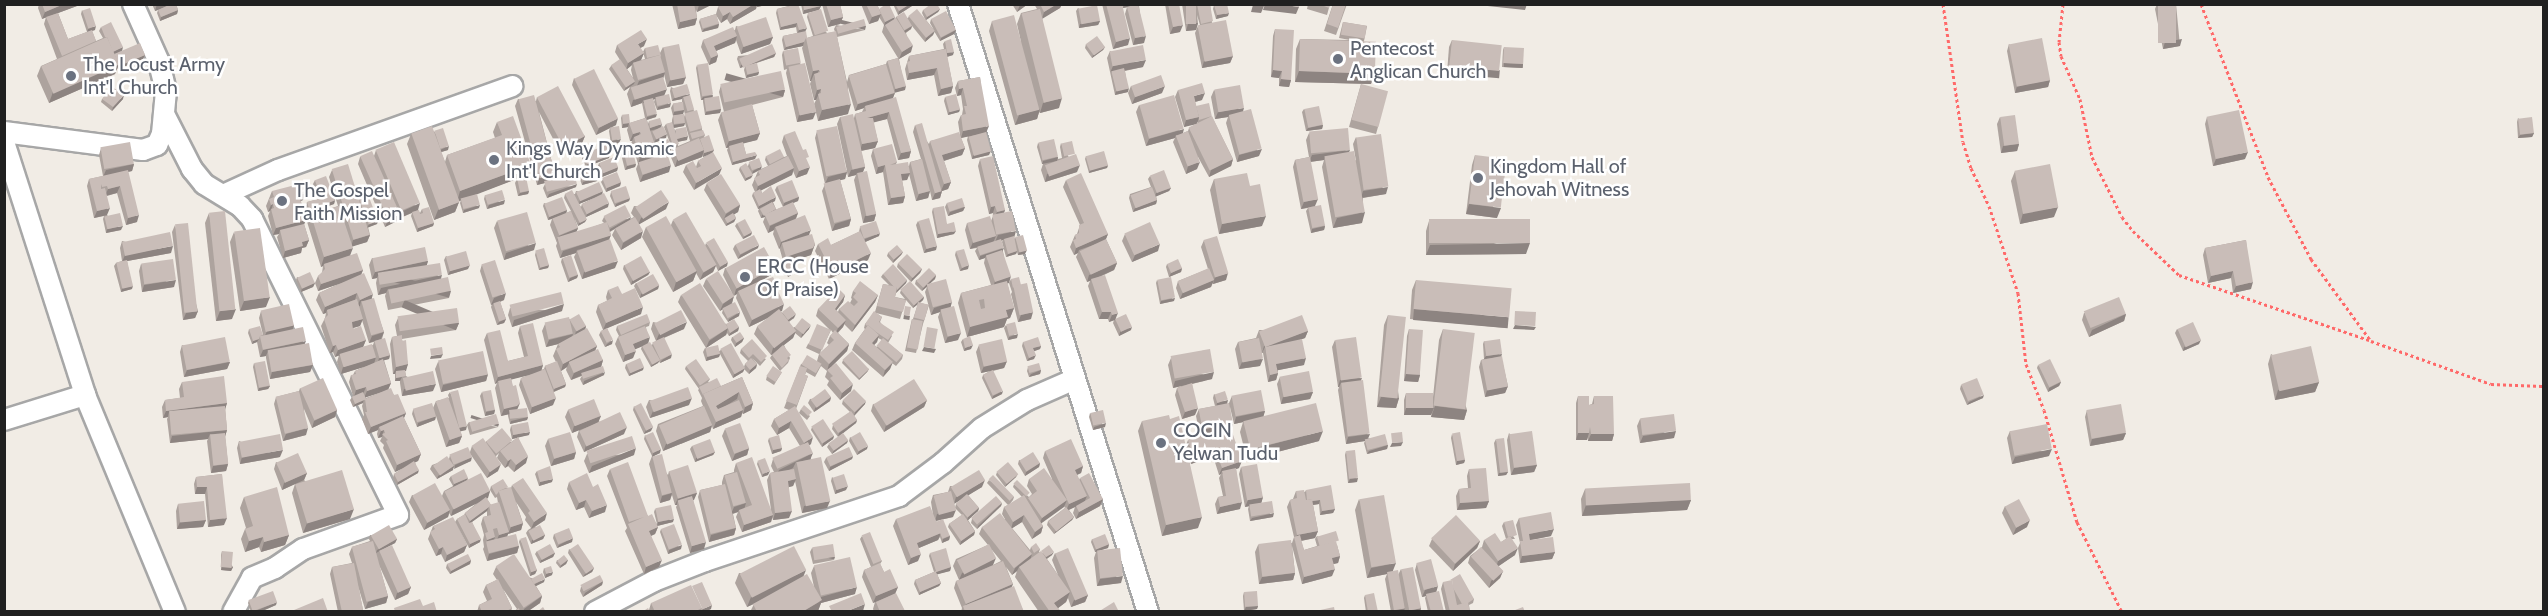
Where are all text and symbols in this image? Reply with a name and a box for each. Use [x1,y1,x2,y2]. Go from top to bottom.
place label: Pentecost Anglican Church [1350,36,1486,83]
place label: The Locust Army Int'l Church [83,52,225,99]
marker: Pentecost Anglican Church [1331,52,1345,66]
marker: The Locust Army Int'l Church [64,69,78,83]
place label: Kings Way Dynamic Int'l Church [506,136,674,183]
marker: Kings Way Dynamic Int'l Church [487,153,501,167]
place label: Kingdom Hall of Jehovah Witness [1490,154,1629,201]
marker: Kingdom Hall of Jehovah Witness [1471,171,1485,185]
place label: The Gospel Faith Mission [294,178,402,225]
marker: The Gospel Faith Mission [275,194,289,208]
place label: ERCC (House Of Praise) [757,254,869,301]
marker: ERCC (House Of Praise) [738,270,752,284]
place label: COCIN Yelwan Tudu [1173,419,1278,466]
marker: COCIN Yelwan Tudu [1154,436,1168,450]

